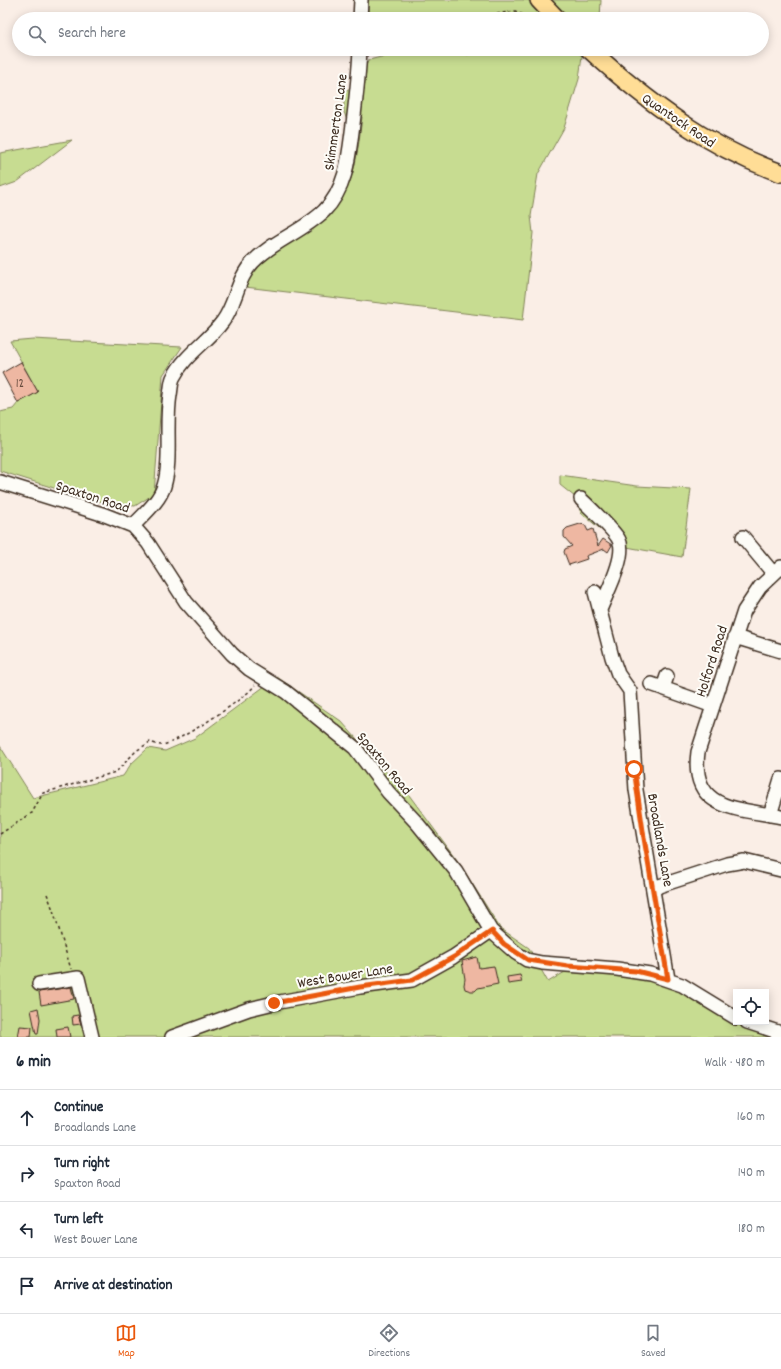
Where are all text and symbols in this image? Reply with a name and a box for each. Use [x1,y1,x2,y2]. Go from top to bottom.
search box [12,12,769,56]
icon: search [26,23,48,45]
text: Search here [58,23,126,45]
street label: Skimmerton Lane [319,72,355,172]
street label: Quantock Road [636,89,719,155]
house number: 12 [16,375,24,394]
street label: Spaxton Road [52,476,132,520]
street label: Holford Road [691,623,735,700]
street label: Spaxton Road [350,728,417,801]
route start [625,760,643,778]
street label: Broadlands Lane [640,792,678,889]
street label: West Bower Lane [296,959,395,995]
map controls [733,989,769,1025]
button: locate [733,989,769,1025]
route end [265,994,283,1012]
text: 6 min [16,1051,51,1075]
text: Walk · 480 m [704,1054,765,1073]
text: Continue [54,1097,103,1119]
icon: ahead [16,1107,38,1129]
text: 160 m [737,1108,765,1127]
text: Broadlands Lane [54,1119,136,1138]
text: Turn right [54,1153,110,1175]
icon: right [16,1163,38,1185]
text: 140 m [738,1164,765,1183]
text: Spaxton Road [54,1175,121,1194]
text: Turn left [54,1209,103,1231]
icon: left [16,1219,38,1241]
text: 180 m [738,1220,765,1239]
text: West Bower Lane [54,1231,137,1250]
icon: arrive [16,1275,38,1297]
text: Arrive at destination [54,1275,172,1297]
tab: Map [115,1322,137,1362]
tab: Directions [368,1322,410,1362]
tab: Saved [641,1322,666,1362]

